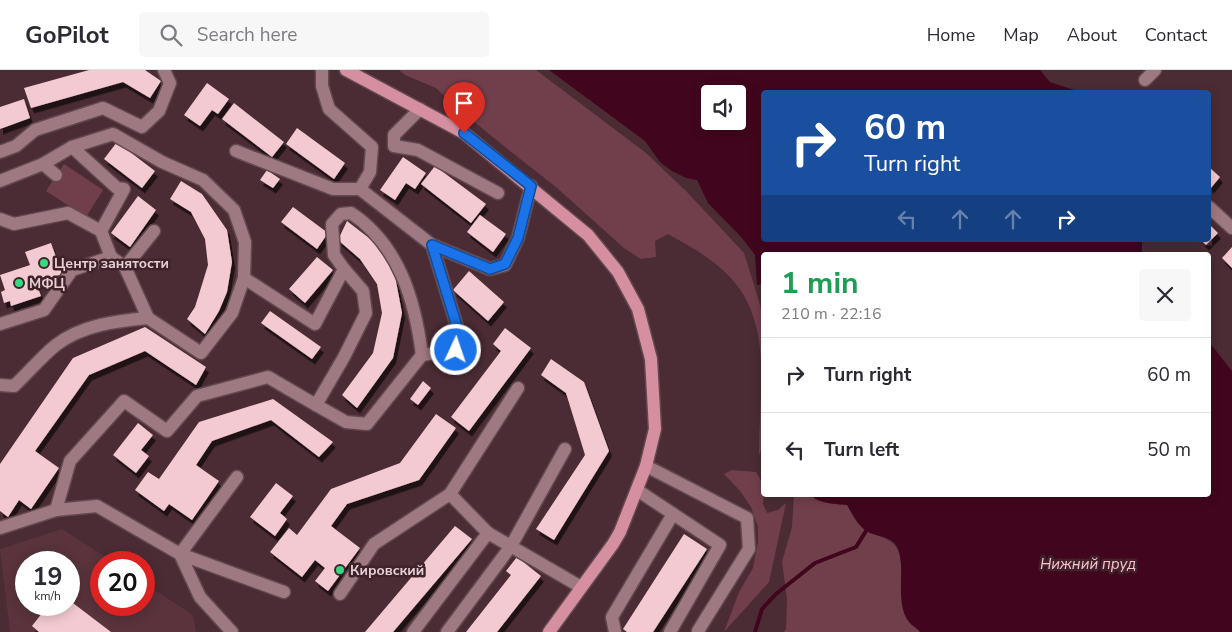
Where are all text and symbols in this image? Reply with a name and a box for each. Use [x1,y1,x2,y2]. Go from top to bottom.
search box [139,12,489,57]
text: GoPilot [25,19,109,51]
icon: search [157,21,185,49]
text: Search here [197,22,297,48]
text: Home [927,23,975,47]
text: Map [1003,23,1039,47]
text: About [1067,23,1117,47]
text: Contact [1145,23,1207,47]
pin [443,82,485,133]
map controls [701,85,746,130]
button: sound [701,85,746,130]
icon: arrive [450,89,478,117]
text: 60 m [864,104,946,151]
icon: right [781,110,846,175]
text: Turn right [864,149,960,179]
icon: left [893,205,921,233]
icon: ahead [946,205,974,233]
icon: ahead [999,205,1027,233]
icon: right [1052,205,1080,233]
place label: Центр занятости [54,254,169,273]
marker: Центр занятости [38,257,50,269]
text: 1 min [781,263,859,304]
button: close [1139,269,1191,321]
place label: МФЦ [29,274,66,293]
marker: МФЦ [13,277,25,289]
text: 210 m · 22:16 [781,303,882,325]
position arrow [429,323,481,375]
icon: right [781,361,809,389]
text: Turn right [824,362,911,388]
text: 60 m [1147,362,1191,388]
icon: left [781,436,809,464]
text: Turn left [824,437,899,463]
text: 50 m [1147,437,1191,463]
speed limit sign: 20 [90,551,155,616]
water label: Нижний пруд [1040,554,1136,574]
text: 19 [32,560,63,594]
place label: Кировский [350,561,424,580]
marker: Кировский [334,564,346,576]
text: km/h [34,588,61,604]

